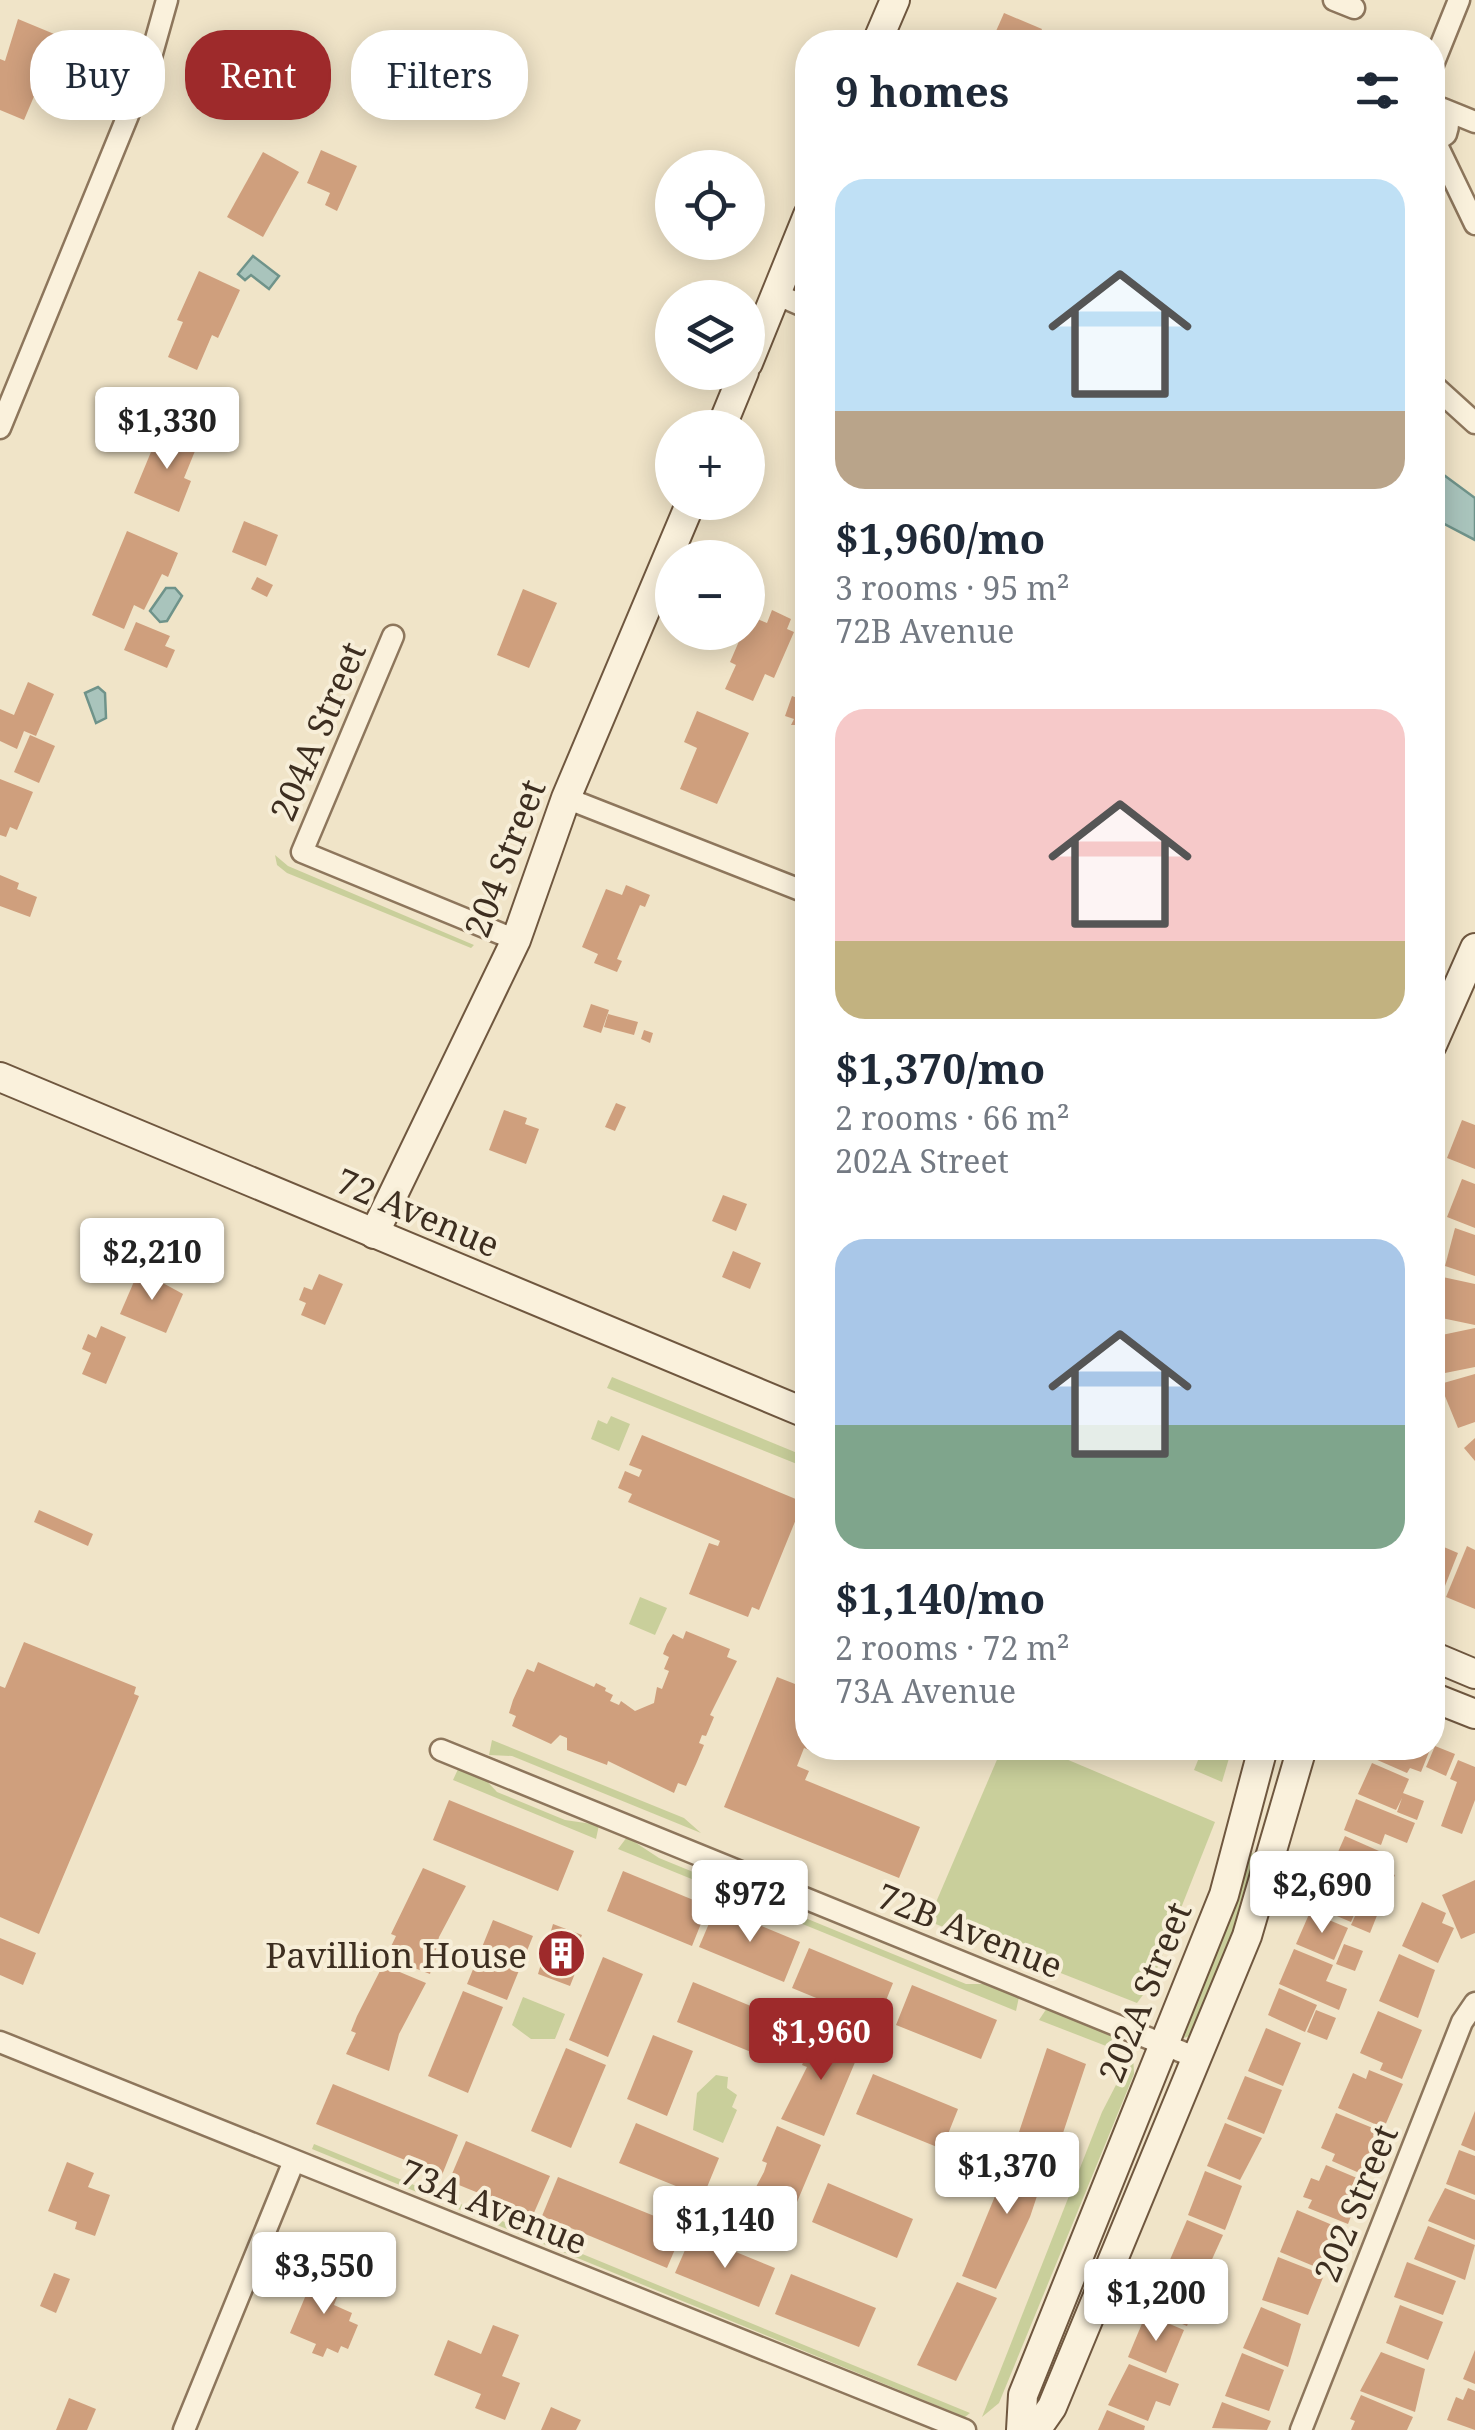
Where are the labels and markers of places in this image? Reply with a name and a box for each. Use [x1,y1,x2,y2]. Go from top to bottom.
pin: $1,330 [86,387,248,472]
pin: $2,210 [71,1218,233,1303]
pin: $2,690 [1241,1851,1403,1936]
pin: $972 [691,1860,809,1945]
building icon: Pavillion House [536,1928,588,1980]
place label: Pavillion House [265,1931,527,1978]
pin: $1,960 [740,1998,902,2083]
pin: $1,370 [926,2132,1088,2217]
pin: $1,140 [644,2186,806,2271]
pin: $3,550 [243,2232,405,2317]
pin: $1,200 [1075,2259,1237,2344]

